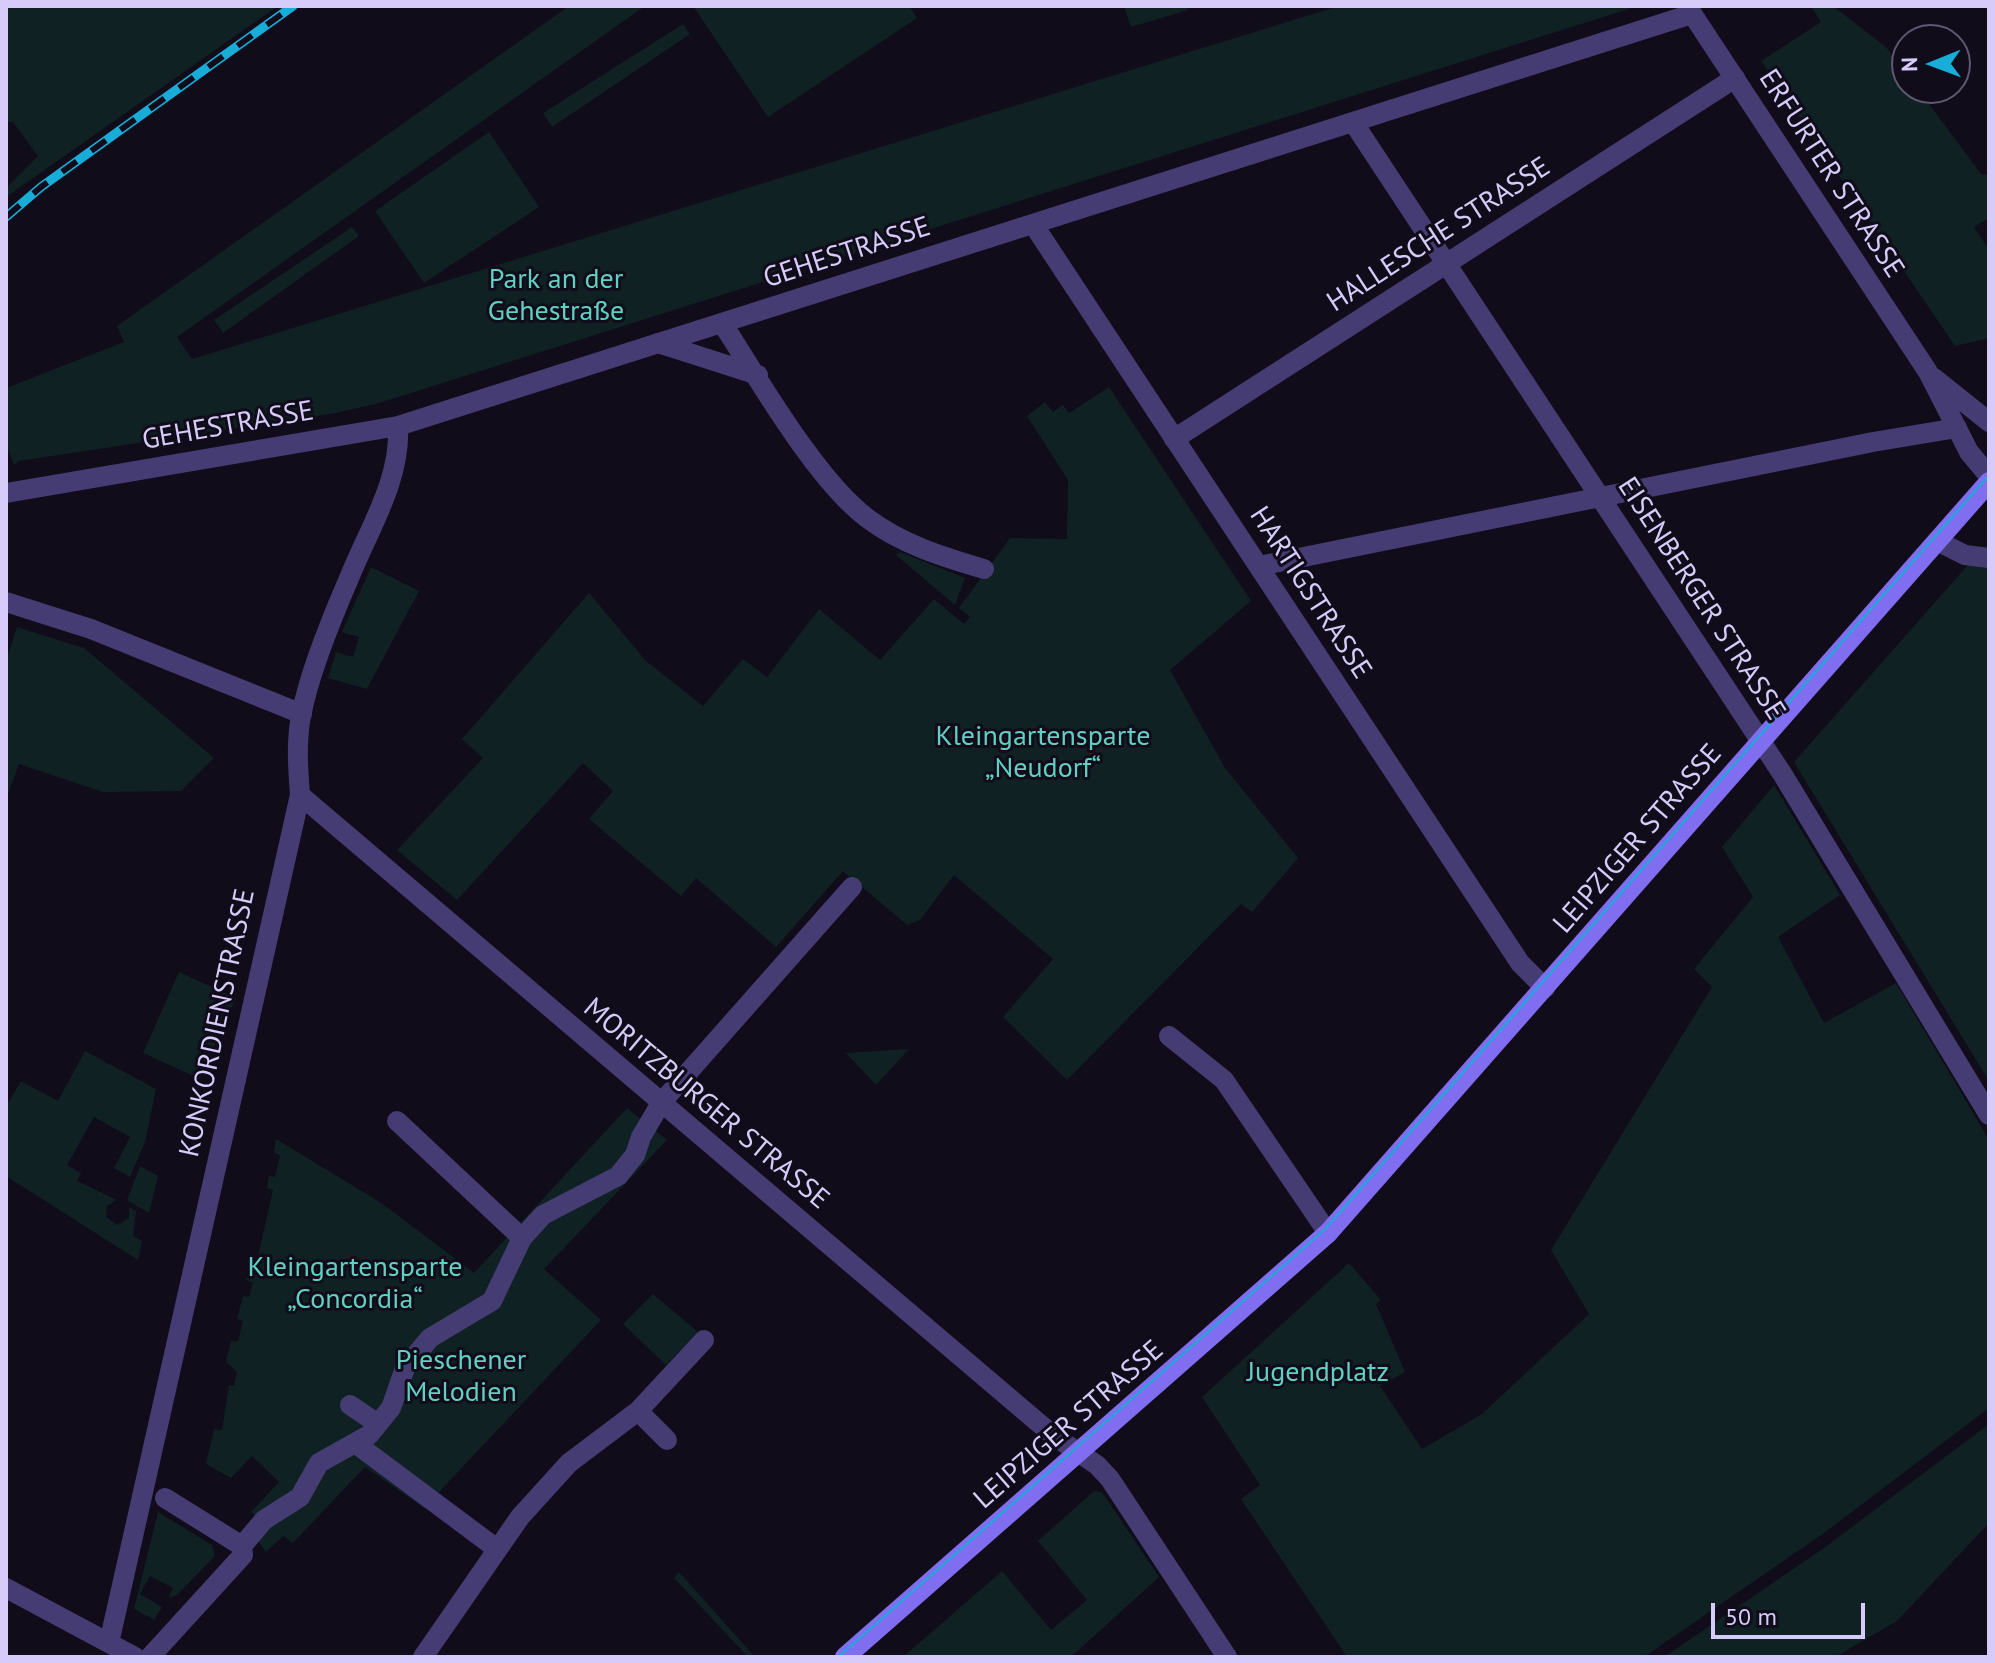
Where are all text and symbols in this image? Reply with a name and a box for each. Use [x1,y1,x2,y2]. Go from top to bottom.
north arrow [1891,24,1971,104]
text: N [1895,57,1923,72]
street label: ERFURTER STRASSE [1751,64,1911,284]
street label: HALLESCHE STRASSE [1321,150,1557,320]
street label: GEHESTRASSE [759,210,935,296]
park label: Park an der Gehestraße [488,263,624,329]
street label: GEHESTRASSE [140,394,316,458]
street label: EISENBERGER STRASSE [1610,471,1792,727]
street label: HARTIGSTRASSE [1242,501,1378,685]
park label: Kleingartensparte „Neudorf“ [936,720,1150,786]
street label: LEIPZIGER STRASSE [1547,738,1729,940]
street label: KONKORDIENSTRASSE [173,886,263,1160]
street label: MORITZBURGER STRASSE [576,991,836,1217]
park label: Kleingartensparte „Concordia“ [248,1251,462,1317]
street label: LEIPZIGER STRASSE [968,1334,1170,1516]
park label: Pieschener Melodien [396,1344,526,1410]
park label: Jugendplatz [1247,1356,1389,1390]
scale bar [1715,1587,1869,1637]
text: 50 m [1725,1601,1777,1632]

